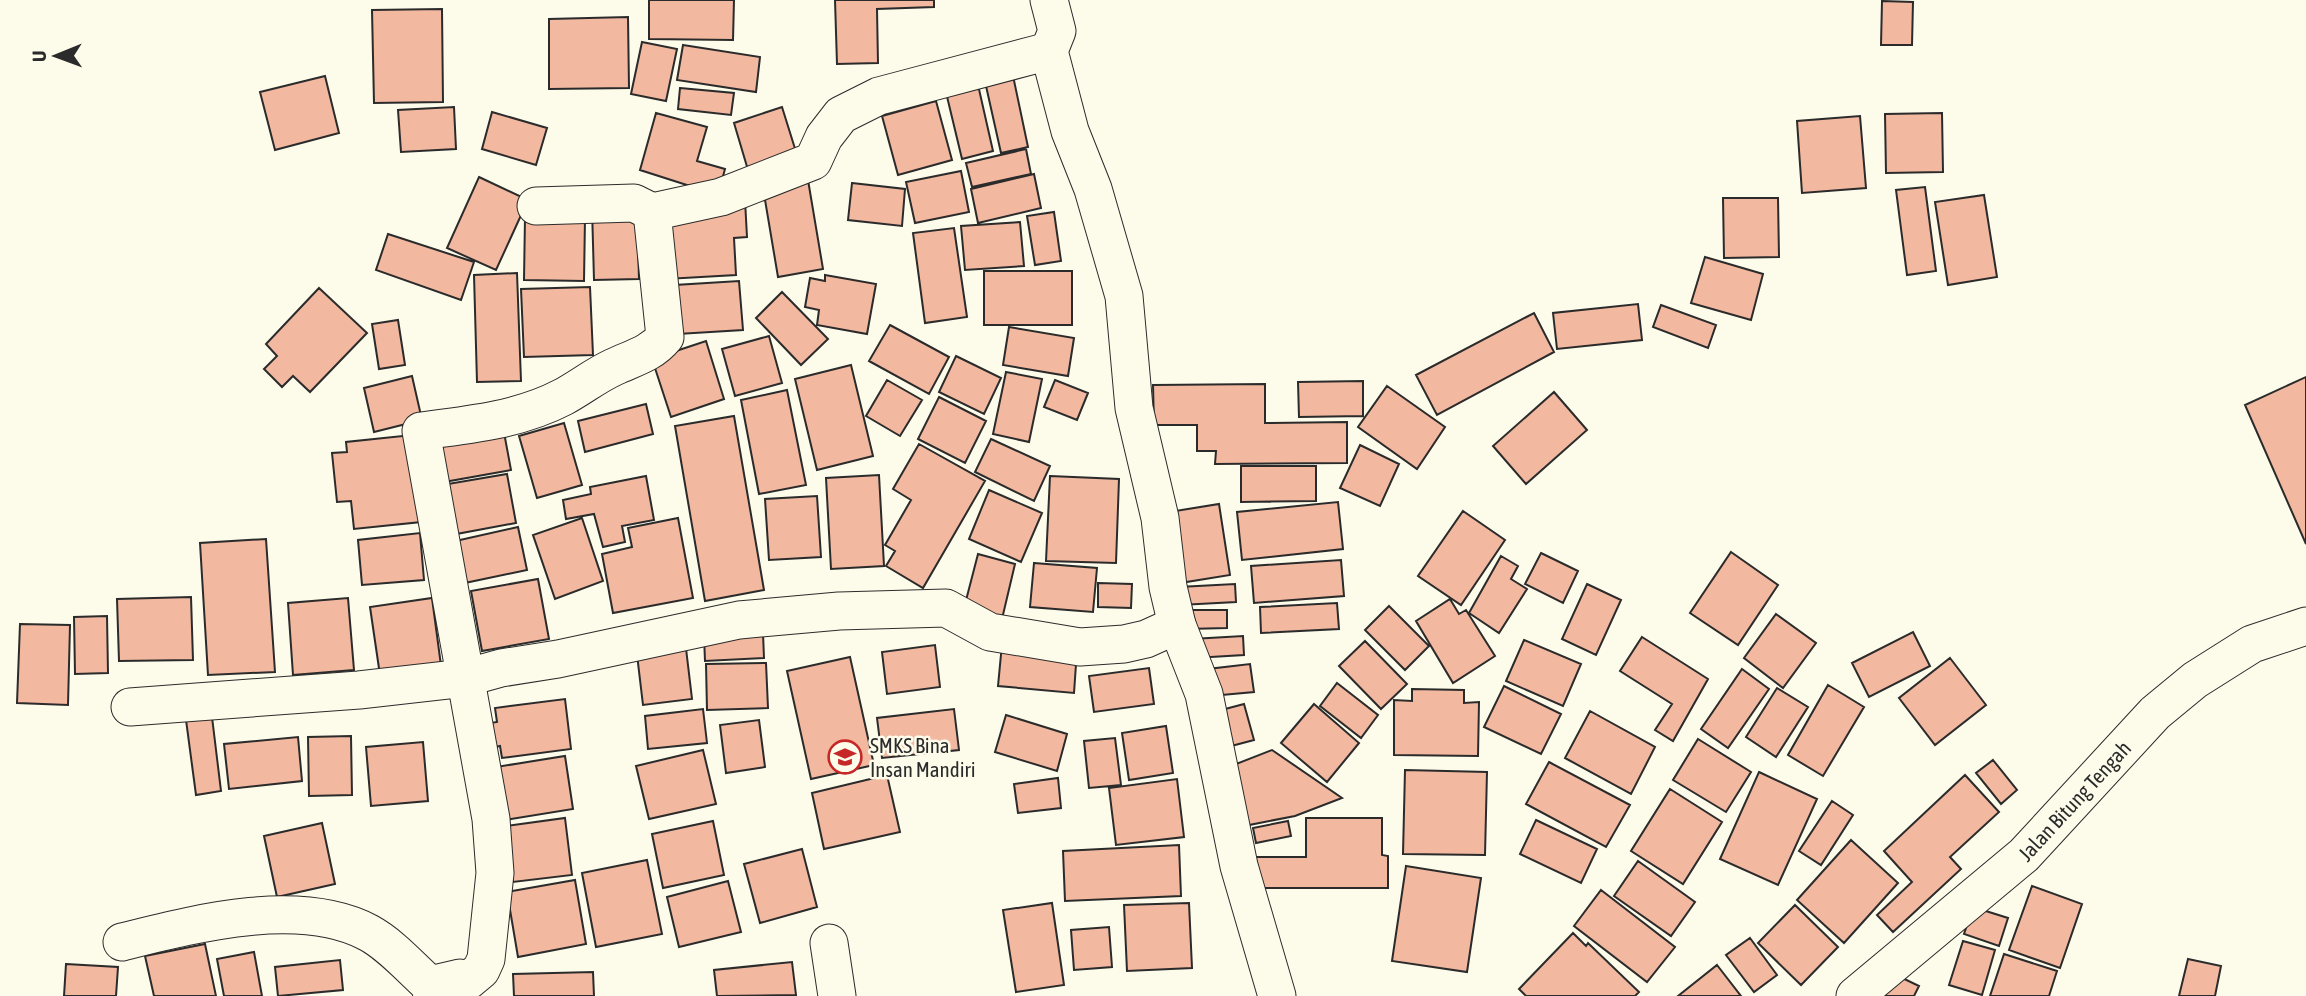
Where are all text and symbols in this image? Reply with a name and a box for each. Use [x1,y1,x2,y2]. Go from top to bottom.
north arrow [21,21,91,91]
text: U [28,50,50,62]
place label: SMKS Bina Insan Mandiri [870,733,976,781]
street label: Jalan Bitung Tengah [2013,736,2135,866]
school or university icon: SMKS Bina Insan Mandiri [826,738,864,776]

